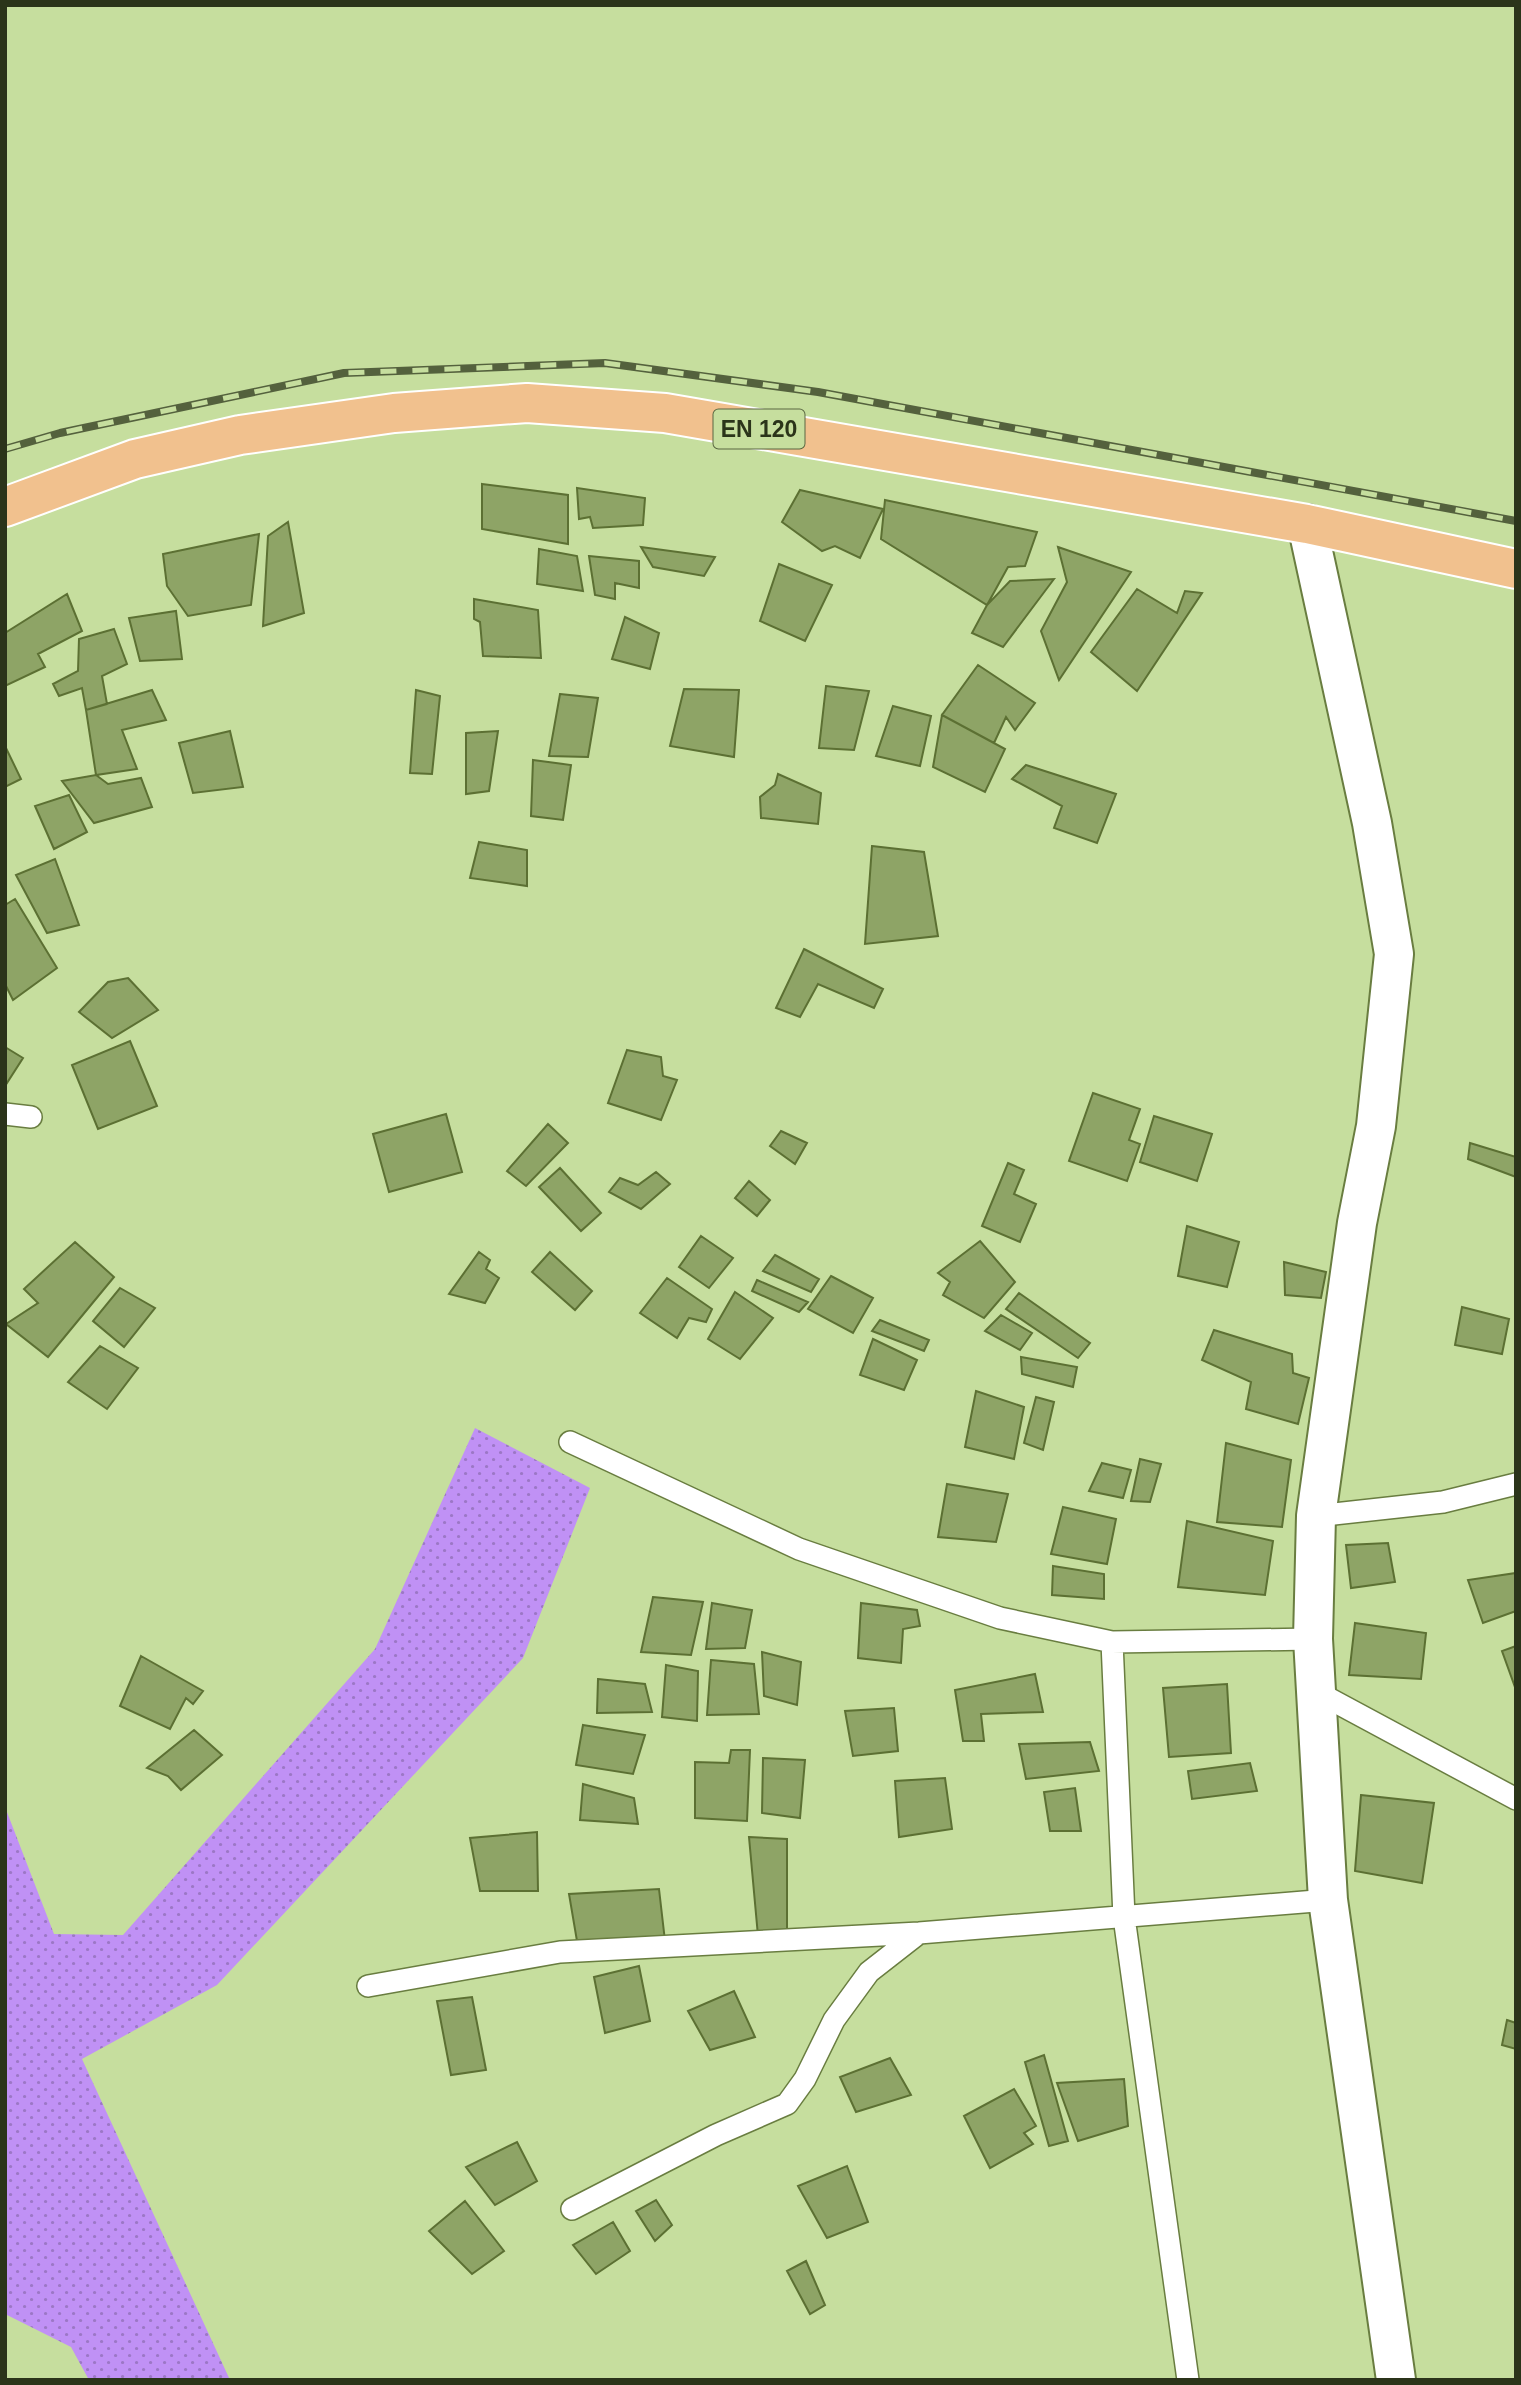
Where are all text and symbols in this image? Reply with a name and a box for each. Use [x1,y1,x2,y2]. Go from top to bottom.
road number: EN 120 [714,410,804,448]

